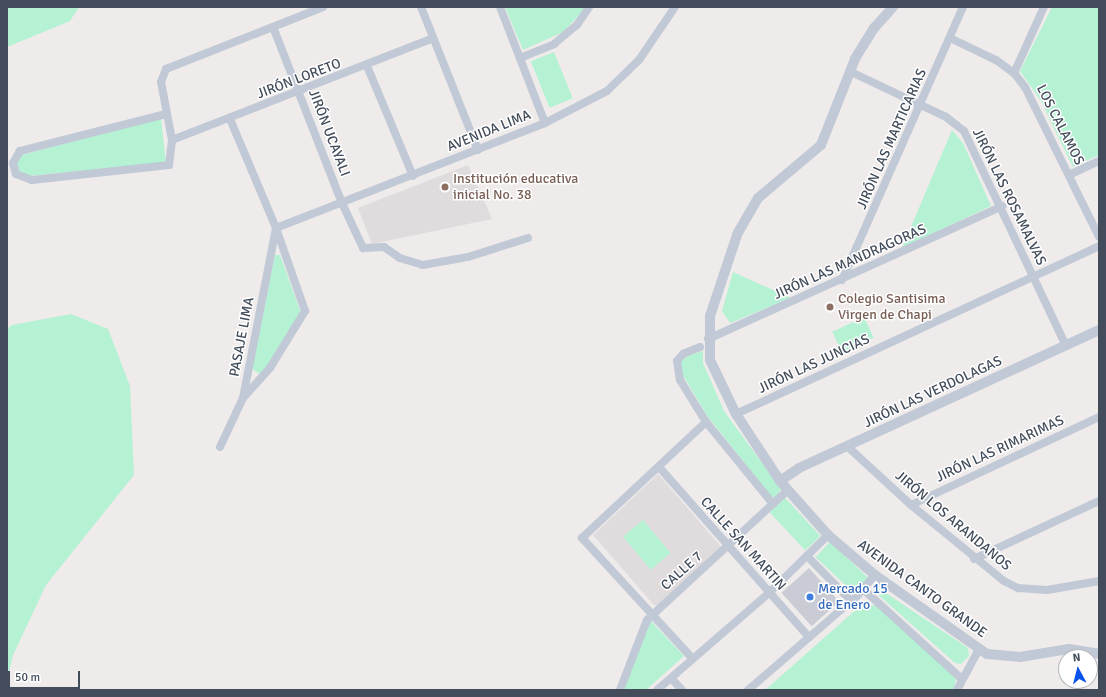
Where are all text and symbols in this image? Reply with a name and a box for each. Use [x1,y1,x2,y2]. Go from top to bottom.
street label: JIRÓN LORETO [255,55,343,103]
street label: JIRÓN LAS MARTICARIAS [853,66,931,212]
street label: LOS CALAMOS [1033,82,1087,168]
street label: JIRÓN UCAYALI [305,87,353,179]
street label: AVENIDA LIMA [445,107,533,155]
street label: JIRÓN LAS ROSAMALVAS [969,126,1049,268]
place label: Institución educativa inicial No. 38 [453,171,578,204]
marker: Institución educativa inicial No. 38 [440,182,450,192]
street label: JIRÓN LAS MANDRAGORAS [771,221,929,303]
place label: Colegio Santisima Virgen de Chapi [838,291,946,324]
street label: PASAJE LIMA [226,296,258,378]
marker: Colegio Santisima Virgen de Chapi [825,302,835,312]
street label: JIRÓN LAS JUNCIAS [756,331,872,397]
street label: JIRÓN LAS VERDOLAGAS [861,353,1005,431]
street label: JIRÓN LAS RIMARIMAS [933,412,1067,486]
street label: JIRÓN LOS ARANDANOS [892,468,1014,574]
street label: CALLE SAN MARTIN [697,494,789,594]
street label: AVENIDA CANTO GRANDE [854,536,990,642]
street label: CALLE 7 [658,548,706,594]
place label: Mercado 15 de Enero [818,581,888,614]
marker: Mercado 15 de Enero [805,592,815,602]
north arrow [1058,649,1098,689]
text: N [1072,651,1081,665]
scale bar [10,663,82,689]
text: 50 m [15,670,40,685]

